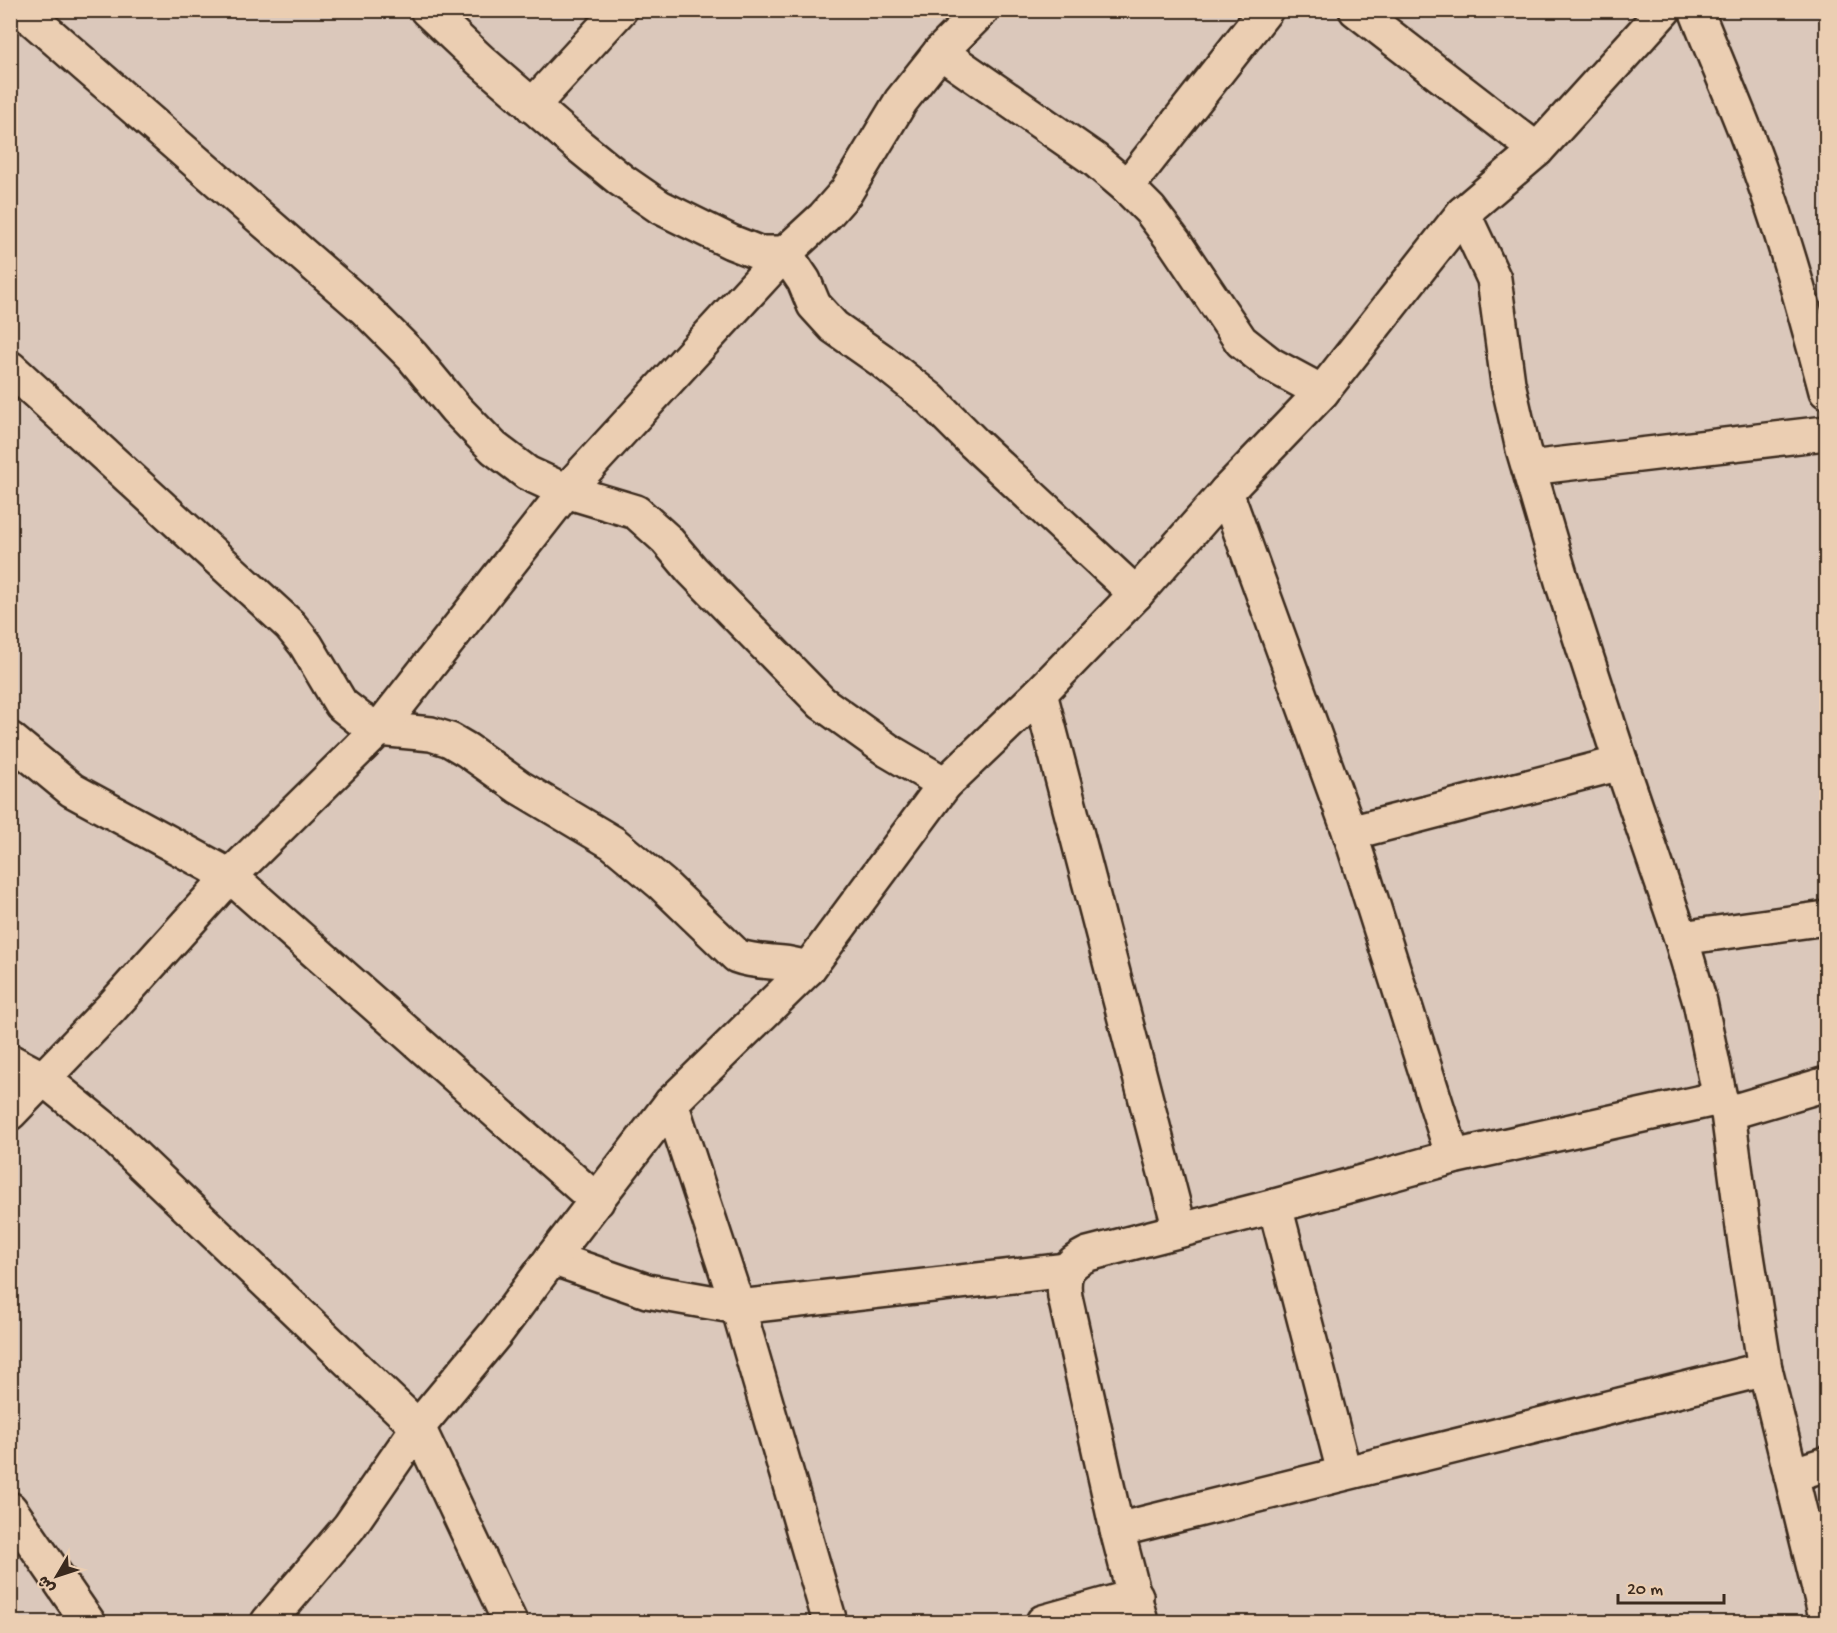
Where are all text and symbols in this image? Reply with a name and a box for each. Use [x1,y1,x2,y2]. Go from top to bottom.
north arrow [27,1546,87,1606]
scale bar [1618,1567,1724,1605]
text: ش [35,1570,61,1596]
text: 20 m [1627,1580,1663,1601]

